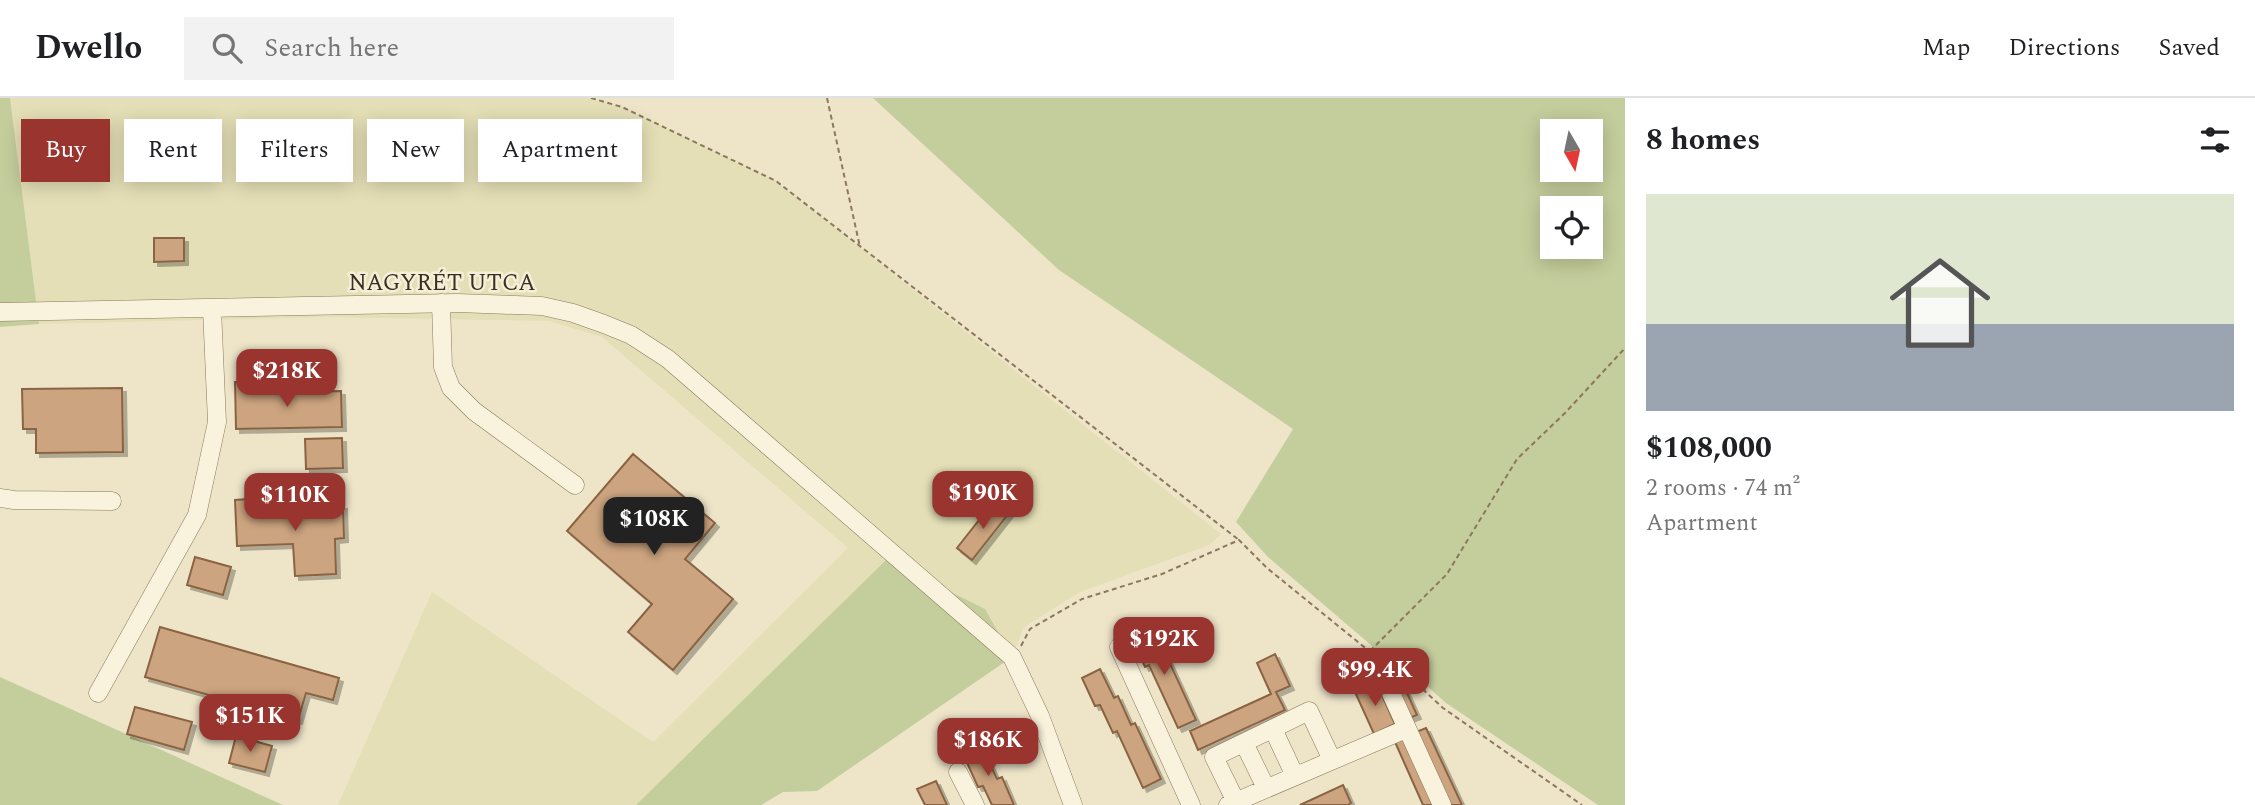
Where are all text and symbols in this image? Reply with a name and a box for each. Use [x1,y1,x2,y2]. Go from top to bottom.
search box [184,17,674,80]
text: Dwello [35,23,142,73]
text: Search here [264,28,399,68]
icon: search [208,29,246,67]
text: Map [1922,30,1970,66]
text: Directions [2008,30,2120,66]
text: Saved [2158,30,2220,66]
text: 8 homes [1646,117,1760,163]
chip: Buy [21,119,110,182]
chip: Rent [124,119,222,182]
chip: Filters [236,119,353,182]
chip: New [367,119,464,182]
chip: Apartment [478,119,642,182]
north arrow [1540,119,1603,182]
map controls [1540,119,1603,259]
icon: filters [2196,121,2234,159]
button: locate [1540,196,1603,259]
icon: home [1877,240,2003,366]
street label: NAGYRÉT UTCA [348,266,536,301]
pin: $218K [238,350,336,409]
text: $218K [252,354,322,389]
text: $108,000 [1646,425,1772,471]
text: 2 rooms · 74 m² [1646,471,1800,506]
pin: $190K [934,472,1032,531]
pin: $110K [246,474,344,533]
text: $190K [948,476,1018,511]
text: $110K [260,478,330,513]
pin: $108K [605,498,703,557]
text: $108K [619,502,689,537]
text: Apartment [1646,506,1758,541]
pin: $192K [1115,618,1213,677]
text: $192K [1129,622,1199,657]
pin: $99.4K [1318,648,1432,708]
text: $99.4K [1337,653,1413,688]
pin: $151K [201,694,299,754]
text: $151K [215,699,285,734]
pin: $186K [939,718,1037,778]
text: $186K [953,723,1023,758]

